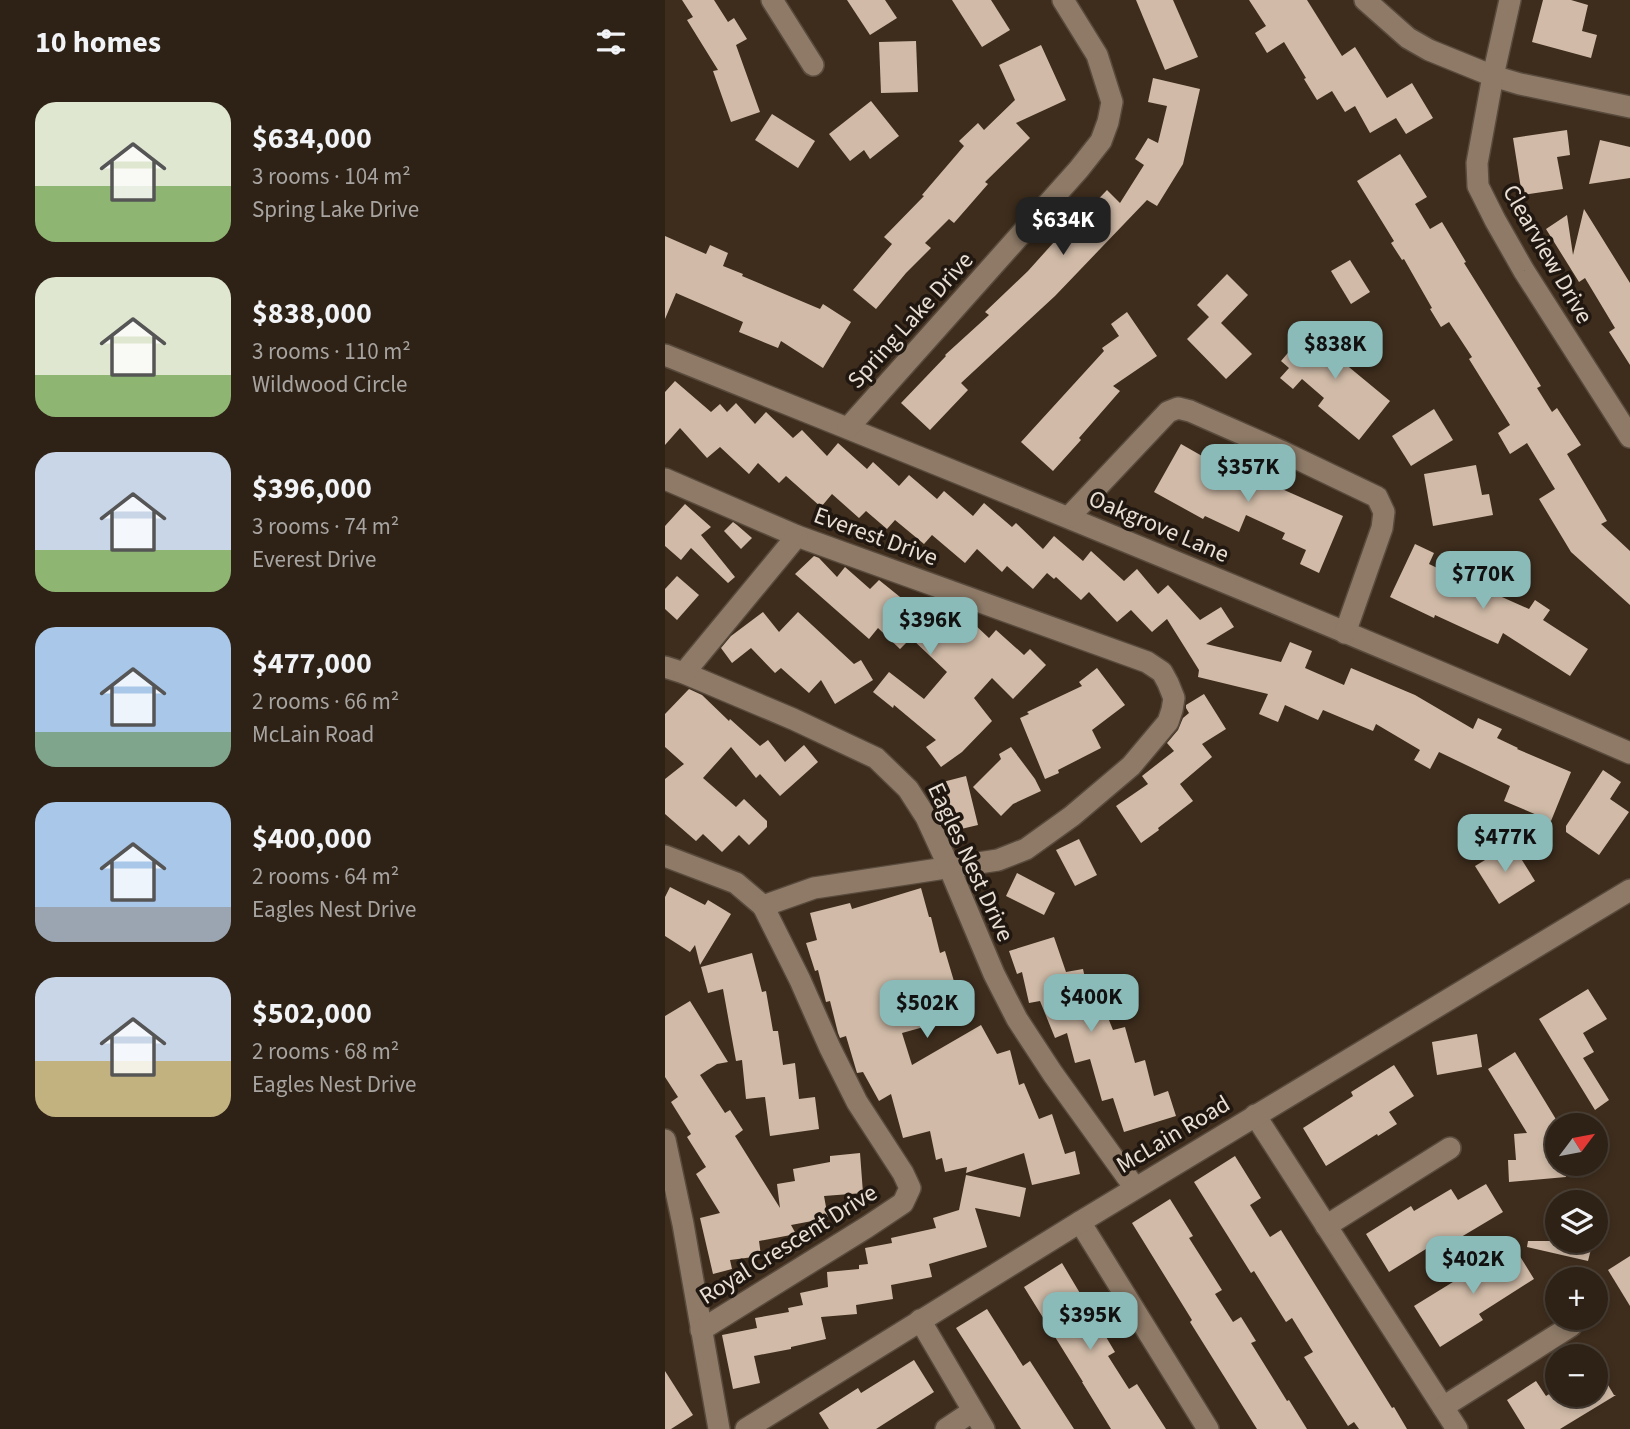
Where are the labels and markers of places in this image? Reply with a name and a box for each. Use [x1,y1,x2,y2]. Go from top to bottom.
pin: $634K [1014,198,1112,257]
pin: $838K [1286,322,1384,381]
pin: $357K [1199,444,1297,504]
pin: $770K [1434,552,1532,611]
pin: $396K [881,598,979,657]
pin: $477K [1456,814,1554,874]
pin: $400K [1042,974,1140,1034]
pin: $502K [878,981,976,1040]
pin: $402K [1424,1236,1522,1296]
pin: $395K [1041,1292,1139,1352]

